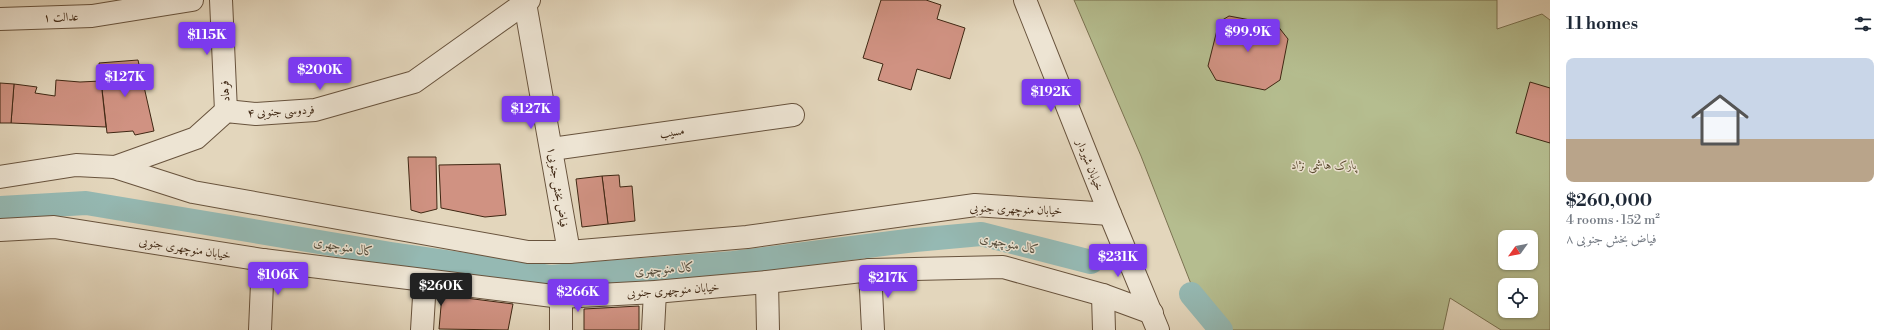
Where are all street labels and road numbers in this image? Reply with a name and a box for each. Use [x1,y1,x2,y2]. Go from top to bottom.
street label: عدالت ۱ [43,9,79,26]
street label: فرهاد [217,80,234,102]
street label: فردوسی جنوبی ۴ [247,102,315,122]
street label: مسیب [659,123,685,142]
street label: خیابان شیردار [1072,136,1107,193]
street label: فیاض بخش جنوبی۱ [543,146,571,228]
street label: خیابان منوچهری جنوبی [969,200,1063,220]
street label: خیابان منوچهری جنوبی [138,234,232,264]
street label: خیابان منوچهری جنوبی [626,280,720,302]

